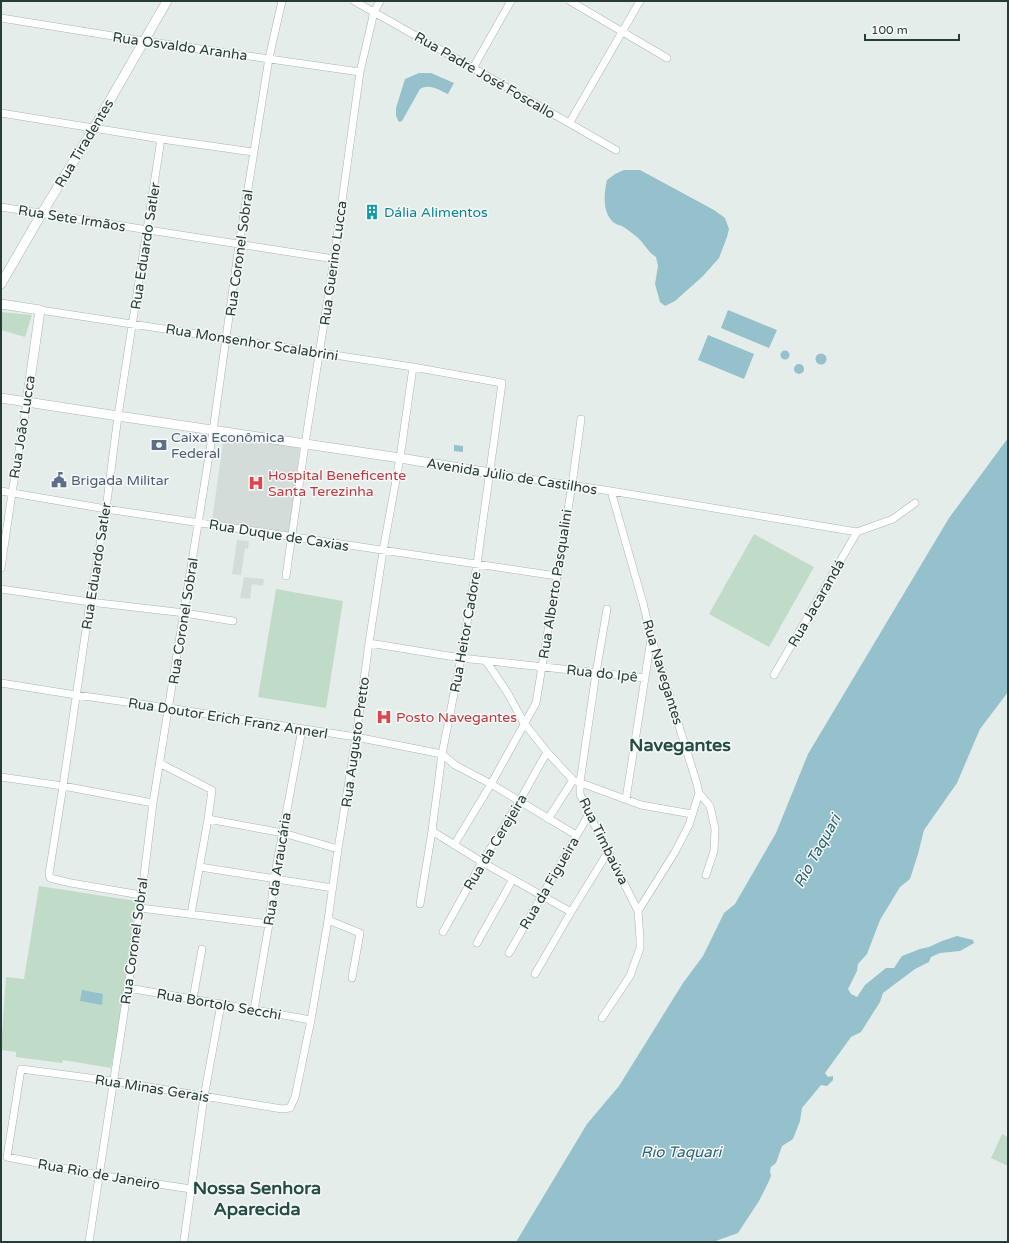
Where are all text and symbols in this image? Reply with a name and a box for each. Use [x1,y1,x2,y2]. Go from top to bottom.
scale bar [865,16,959,42]
text: 100 m [871,23,908,37]
street label: Rua Padre José Foscallo [411,28,558,123]
street label: Rua Osvaldo Aranha [111,29,249,64]
street label: Rua Tiradentes [51,96,118,191]
street label: Rua Eduardo Satler [127,181,164,311]
street label: Rua Coronel Sobral [222,189,257,318]
street label: Rua Guerino Lucca [316,200,351,327]
street label: Rua Sete Irmãos [17,202,127,235]
building icon: Dália Alimentos [363,203,381,221]
place label: Dália Alimentos [384,204,488,221]
street label: Rua Monsenhor Scalabrini [164,320,339,365]
street label: Rua João Lucca [6,374,39,480]
place label: Caixa Econômica Federal [171,429,285,462]
bank icon: Caixa Econômica Federal [150,436,168,454]
street label: Avenida Júlio de Castilhos [425,455,599,498]
place label: Hospital Beneficente Santa Terezinha [268,467,406,500]
public building icon: Brigada Militar [50,471,68,489]
place label: Brigada Militar [71,472,170,489]
hospital icon: Hospital Beneficente Santa Terezinha [247,474,265,492]
street label: Rua Eduardo Satler [78,501,115,631]
street label: Rua Alberto Pasqualini [535,508,576,660]
street label: Rua Duque de Caxias [208,516,350,555]
street label: Rua Jacarandá [785,556,848,650]
street label: Rua Coronel Sobral [165,557,202,686]
street label: Rua Heitor Cadore [446,570,485,694]
street label: Rua Navegantes [638,617,687,727]
street label: Rua do Ipê [565,661,639,686]
street label: Rua Augusto Pretto [338,676,373,808]
street label: Rua Doutor Erich Franz Annerl [127,694,329,743]
hospital icon: Posto Navegantes [375,708,393,726]
place label: Posto Navegantes [396,709,517,726]
district label: Navegantes [629,734,731,756]
street label: Rua da Cerejeira [460,791,531,893]
street label: Rua Timbaúva [575,795,632,888]
water label: Rio Taquari [790,810,845,890]
street label: Rua da Araucária [260,811,295,927]
street label: Rua da Figueira [516,834,583,933]
street label: Rua Coronel Sobral [117,877,152,1006]
street label: Rua Bortolo Secchi [155,985,283,1024]
street label: Rua Minas Gerais [94,1071,211,1106]
water label: Rio Taquari [641,1143,723,1161]
street label: Rua Rio de Janeiro [36,1155,161,1194]
district label: Nossa Senhora Aparecida [193,1177,321,1220]

